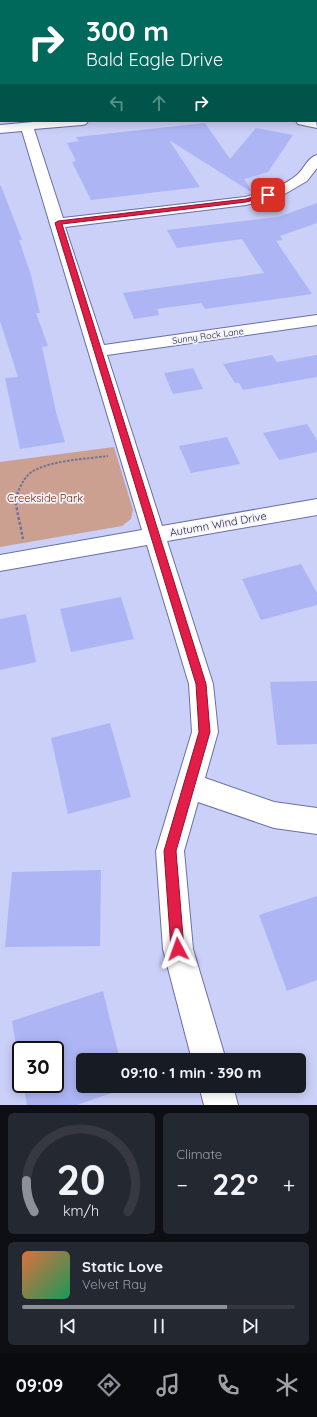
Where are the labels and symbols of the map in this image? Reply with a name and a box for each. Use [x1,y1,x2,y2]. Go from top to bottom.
pin [251,178,285,212]
street label: Sunny Rock Lane [172,325,244,346]
park label: Creekside Park [7,491,83,505]
street label: Autumn Wind Drive [168,509,268,539]
position arrow [157,928,199,970]
speed limit sign: 30 [12,1041,64,1093]

